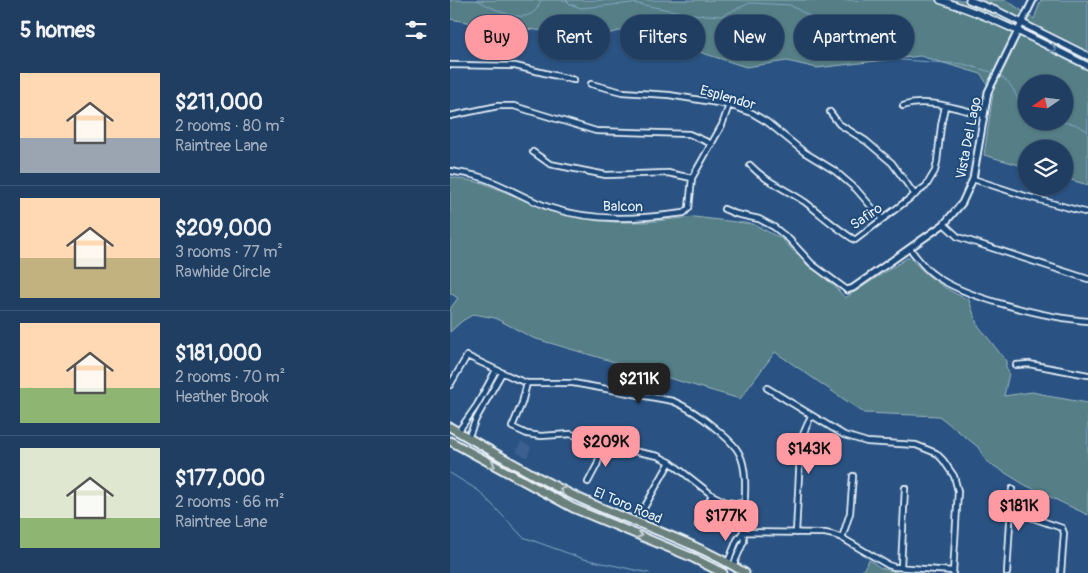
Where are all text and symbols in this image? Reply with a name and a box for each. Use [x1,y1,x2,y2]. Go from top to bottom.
chip: Buy [465,15,528,60]
chip: Rent [538,15,610,60]
chip: Filters [620,15,705,60]
chip: New [715,15,784,60]
chip: Apartment [794,15,914,60]
icon: filters [402,16,430,44]
text: 5 homes [20,17,95,44]
one-way arrow [1048,43,1057,53]
north arrow [1018,75,1072,130]
map controls [1018,75,1073,195]
street label: Esplendor [698,81,758,114]
text: $211,000 [175,89,263,116]
icon: home [60,93,120,153]
street label: Vista Del Lago [952,95,985,181]
text: 2 rooms · 80 m² [175,116,285,136]
text: Raintree Lane [175,136,267,156]
button: layers [1018,140,1073,195]
street label: Balcon [603,198,643,215]
street label: Safiro [847,199,886,233]
text: $209,000 [175,215,272,242]
icon: home [60,218,120,278]
text: 3 rooms · 77 m² [175,242,283,262]
text: Rawhide Circle [175,262,271,282]
text: $181,000 [175,340,262,367]
icon: home [60,343,120,403]
pin: $211K [604,362,674,405]
text: 2 rooms · 70 m² [175,367,285,387]
text: $211K [619,369,659,389]
text: Heather Brook [175,387,269,407]
pin: $209K [571,426,641,468]
text: $209K [583,432,629,452]
pin: $143K [774,432,844,475]
text: $143K [788,439,830,459]
one-way arrow [487,459,496,469]
text: $177,000 [175,465,265,492]
icon: home [60,468,120,528]
street label: El Toro Road [591,483,665,528]
one-way arrow [559,485,568,496]
pin: $181K [984,490,1054,532]
text: 2 rooms · 66 m² [175,492,285,512]
text: $181K [1000,496,1038,516]
pin: $177K [691,500,761,542]
text: $177K [705,506,747,526]
text: Raintree Lane [175,512,267,532]
one-way arrow [634,529,642,539]

